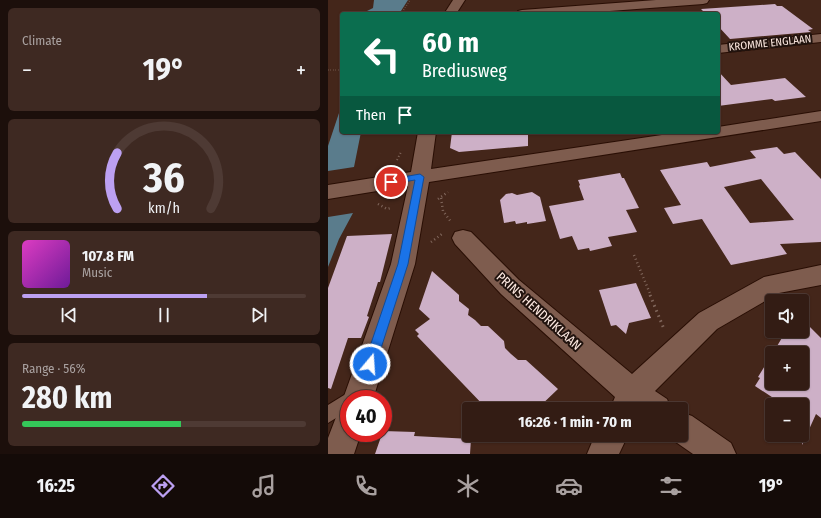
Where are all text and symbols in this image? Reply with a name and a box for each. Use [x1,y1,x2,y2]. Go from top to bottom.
text: 60 m [422,26,479,59]
icon: left [356,28,408,80]
street label: KROMME ENGLAAN [728,32,812,54]
text: Climate [22,33,62,48]
text: 19° [143,52,185,88]
text: − [22,57,32,84]
text: + [296,57,306,84]
text: Brediusweg [422,60,507,82]
icon: arrive [394,104,416,126]
text: Then [356,106,386,124]
text: 36 [142,153,185,203]
pin [374,165,408,199]
icon: arrive [380,171,402,193]
text: km/h [148,200,180,217]
text: 107.8 FM [82,247,134,265]
text: Music [82,265,112,280]
street label: PRINS HENDRIKLAAN [494,269,584,353]
map controls [765,294,809,442]
button: sound [765,294,809,338]
icon: previous [58,304,80,326]
icon: pause [153,304,175,326]
icon: next [248,304,270,326]
position arrow [349,343,391,385]
button: + [765,346,809,390]
text: Range · 56% [22,361,86,376]
text: 280 km [22,380,113,416]
speed limit sign: 40 [340,390,392,442]
button: − [765,398,809,442]
text: 16:26 · 1 min · 70 m [518,413,632,431]
icon: directions [149,472,177,500]
icon: music [250,472,278,500]
icon: phone [352,472,380,500]
icon: climate [454,472,482,500]
icon: car [555,472,583,500]
icon: filters [657,472,685,500]
text: 16:25 [37,475,75,497]
text: 19° [759,475,784,497]

